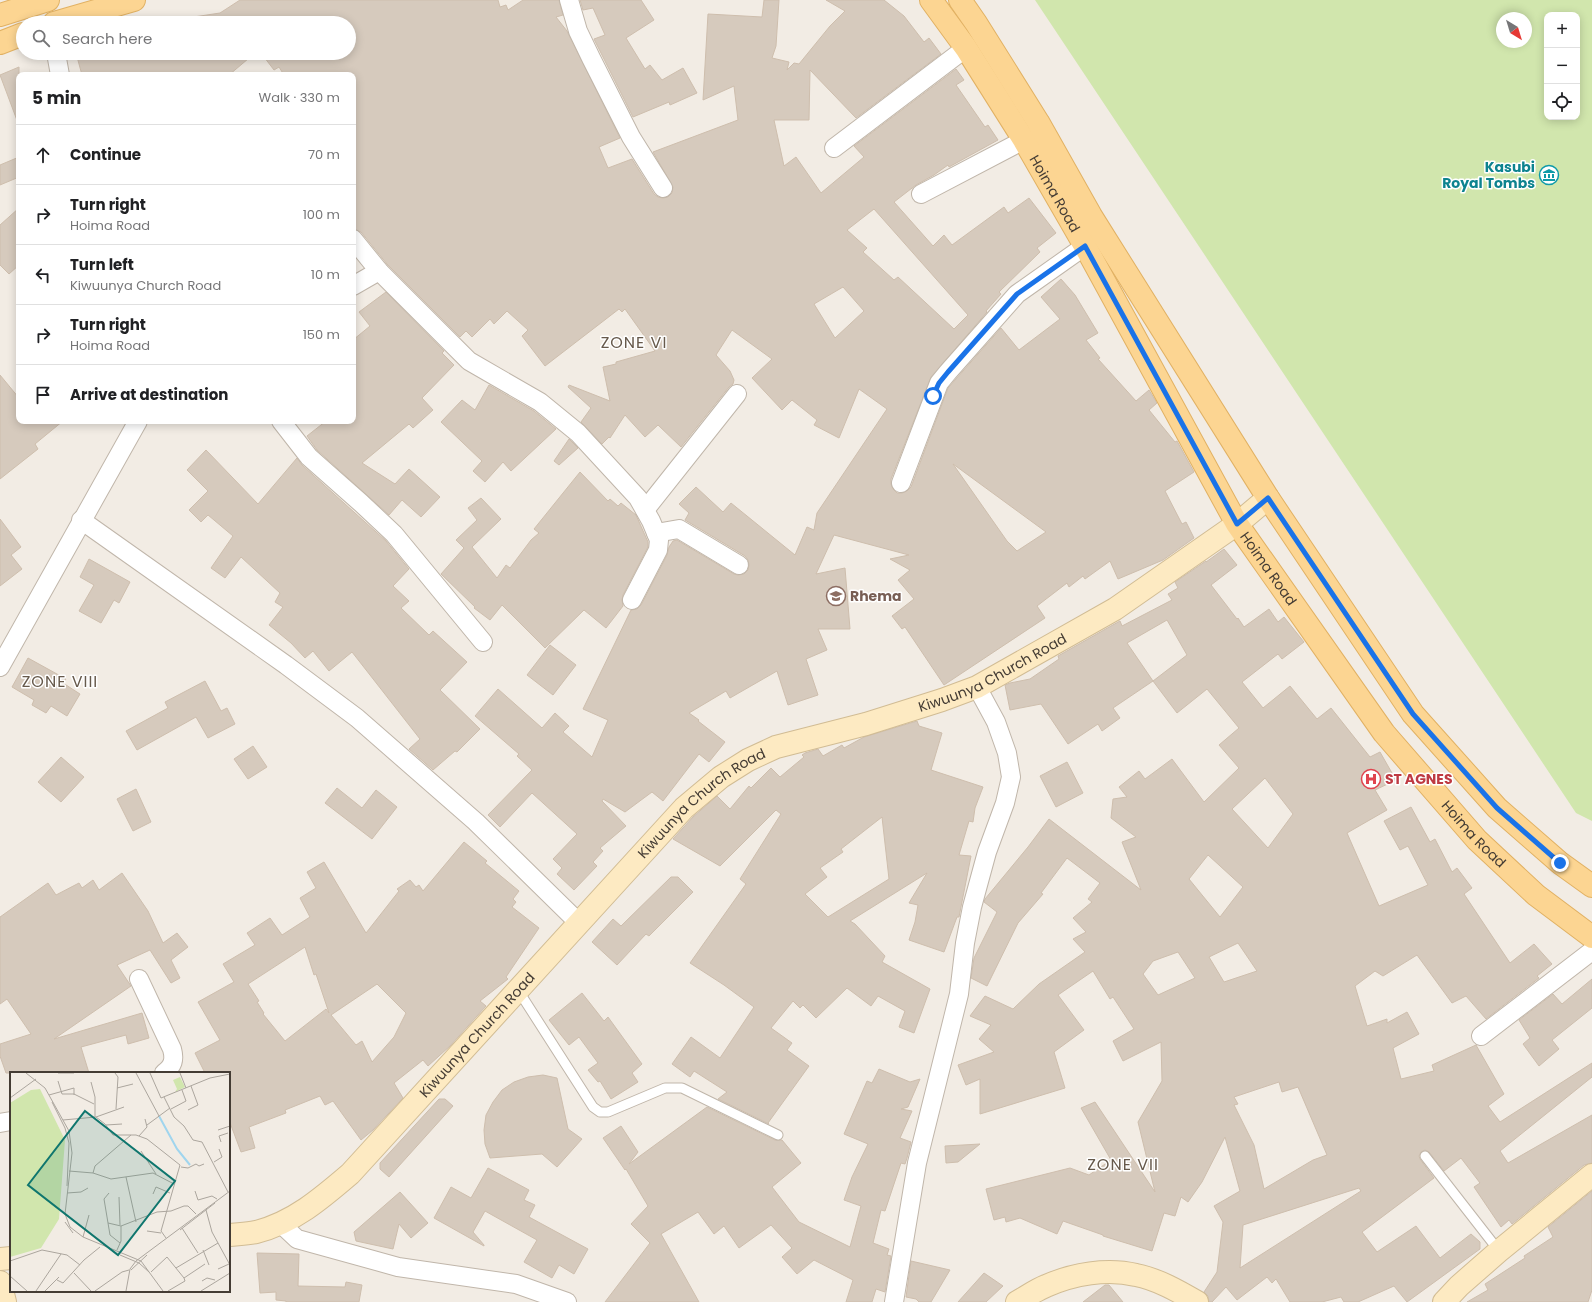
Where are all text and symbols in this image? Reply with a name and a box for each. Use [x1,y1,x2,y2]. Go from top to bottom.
north arrow [1496,12,1532,48]
map controls [1544,12,1580,120]
button: + [1544,12,1580,48]
search box [16,16,356,60]
icon: search [30,27,52,49]
text: Search here [62,28,152,49]
button: − [1544,48,1580,84]
button: locate [1544,84,1580,120]
text: 5 min [32,86,81,110]
text: Walk · 330 m [259,88,340,107]
icon: ahead [32,144,54,166]
text: Continue [70,144,141,165]
text: 70 m [308,145,340,164]
street label: Hoima Road [1025,151,1085,236]
place label: Kasubi Royal Tombs [1442,157,1535,193]
museum icon: Kasubi Royal Tombs [1538,164,1560,186]
text: Turn right [70,194,146,215]
icon: right [32,204,54,226]
text: 100 m [303,205,340,224]
text: Hoima Road [70,216,150,235]
text: Turn left [70,254,134,275]
icon: left [32,264,54,286]
text: 10 m [311,265,340,284]
text: Kiwuunya Church Road [70,276,221,295]
text: Turn right [70,314,146,335]
icon: right [32,324,54,346]
text: 150 m [303,325,340,344]
district label: ZONE VI [601,331,667,354]
text: Hoima Road [70,336,150,355]
icon: arrive [32,384,54,406]
text: Arrive at destination [70,384,228,405]
route start [924,387,942,405]
street label: Hoima Road [1235,528,1301,610]
school or university icon: Rhema [825,585,847,607]
place label: Rhema [850,586,902,606]
street label: Kiwuunya Church Road [916,628,1070,717]
district label: ZONE VIII [22,670,98,693]
street label: Kiwuunya Church Road [633,743,769,863]
hospital icon: ST AGNES [1360,768,1382,790]
place label: ST AGNES [1385,769,1453,789]
street label: Hoima Road [1437,796,1511,872]
route end [1551,854,1569,872]
street label: Kiwuunya Church Road [415,968,539,1102]
inset map [10,1072,230,1292]
district label: ZONE VII [1087,1153,1159,1176]

